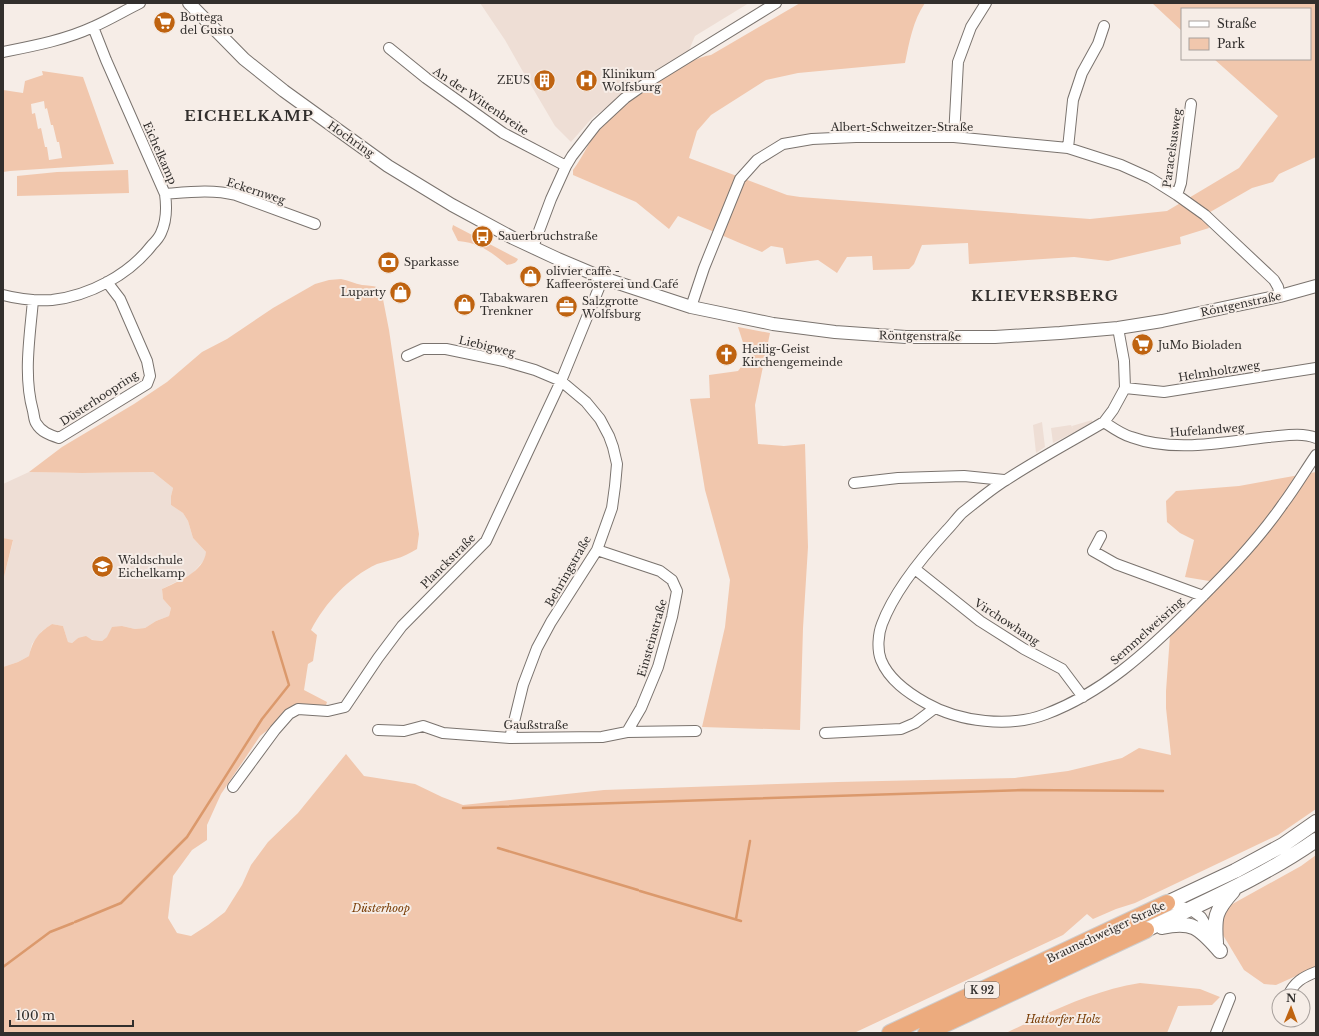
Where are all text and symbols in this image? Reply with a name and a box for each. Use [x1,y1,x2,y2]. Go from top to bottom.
legend [1181,8,1311,60]
supermarket icon: Bottega del Gusto [152,10,178,36]
place label: Bottega del Gusto [180,10,234,37]
text: Straße [1217,16,1257,31]
text: Park [1217,36,1245,51]
street label: An der Wittenbreite [430,63,531,138]
building icon: ZEUS [532,67,558,93]
hospital icon: Klinikum Wolfsburg [574,67,600,93]
place label: Klinikum Wolfsburg [601,67,661,94]
place label: ZEUS [497,73,530,87]
district label: EICHELKAMP [184,106,314,125]
street label: Paracelsusweg [1160,107,1185,189]
street label: Hochring [325,118,377,160]
street label: Eichelkamp [140,119,180,187]
street label: Albert-Schweitzer-Straße [830,120,973,134]
street label: Eckernweg [225,175,288,207]
bus stop icon: Sauerbruchstraße [469,223,495,249]
place label: Sauerbruchstraße [498,229,598,243]
bank icon: Sparkasse [375,249,401,275]
place label: Sparkasse [404,255,459,269]
shop icon: olivier caffè - Kaffeerösterei und Café [517,264,543,290]
place label: olivier caffè - Kaffeerösterei und Café [546,264,678,291]
shop icon: Luparty [388,279,414,305]
place label: Luparty [341,285,386,299]
district label: KLIEVERSBERG [971,286,1119,305]
street label: Röntgenstraße [1199,289,1283,319]
shop icon: Tabakwaren Trenkner [452,291,478,317]
place label: Tabakwaren Trenkner [480,291,549,318]
office icon: Salzgrotte Wolfsburg [554,294,580,320]
place label: Salzgrotte Wolfsburg [581,294,641,321]
street label: Röntgenstraße [879,328,961,344]
supermarket icon: JuMo Bioladen [1130,332,1156,358]
street label: Liebigweg [457,333,517,359]
place label: JuMo Bioladen [1156,338,1242,352]
church icon: Heilig-Geist Kirchengemeinde [714,342,740,368]
place label: Heilig-Geist Kirchengemeinde [742,342,843,369]
street label: Helmholtzweg [1177,358,1261,384]
street label: Düsterhoopring [57,367,141,428]
street label: Hufelandweg [1169,420,1245,440]
street label: Planckstraße [418,531,478,591]
street label: Behringstraße [542,533,594,609]
school or university icon: Waldschule Eichelkamp [90,553,116,579]
place label: Waldschule Eichelkamp [117,553,185,580]
street label: Semmelweisring [1107,594,1187,668]
street label: Virchowhang [971,595,1043,649]
street label: Einsteinstraße [634,597,670,679]
street label: Gaußstraße [504,718,568,732]
street label: Braunschweiger Straße [1044,898,1168,966]
park label: Düsterhoop [351,901,410,915]
road number: K 92 [965,982,999,998]
north arrow [1271,988,1311,1028]
text: N [1286,991,1297,1005]
scale bar [10,1002,133,1028]
text: 100 m [16,1008,55,1023]
park label: Hattorfer Holz [1024,1012,1101,1026]

